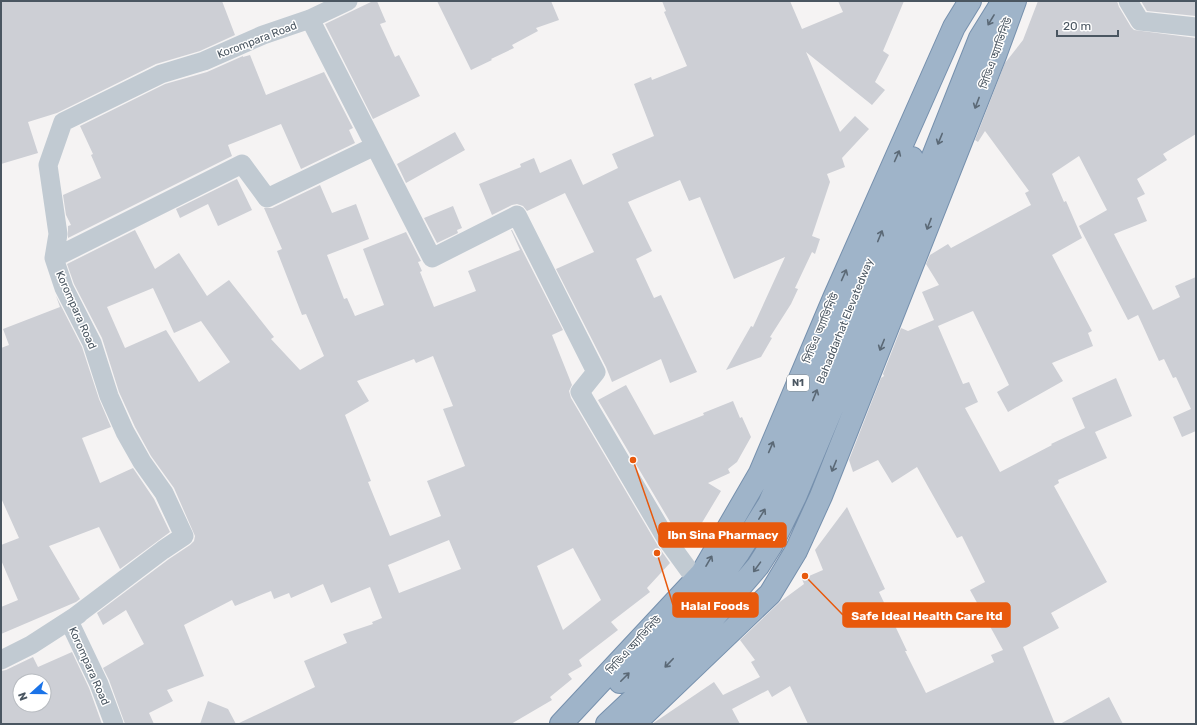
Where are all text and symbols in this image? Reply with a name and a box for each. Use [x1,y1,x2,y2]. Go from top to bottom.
scale bar [1057,12,1118,38]
one-way arrow [987,14,996,25]
street label: সিডিএ অ্যাভিনিউ [977,15,1015,91]
street label: Korompara Road [215,19,299,61]
text: 20 m [1063,19,1091,33]
one-way arrow [972,97,980,109]
one-way arrow [936,133,943,145]
one-way arrow [893,151,901,163]
one-way arrow [925,218,933,230]
one-way arrow [877,230,884,242]
street label: Bahaddarhat Elevatedway [814,256,876,386]
street label: Korompara Road [53,269,99,351]
one-way arrow [841,270,848,282]
street label: সিডিএ অ্যাভিনিউ [800,291,842,366]
one-way arrow [877,339,885,351]
road number: N1 [787,375,809,391]
one-way arrow [812,390,819,402]
one-way arrow [768,441,776,453]
one-way arrow [829,459,837,471]
one-way arrow [759,508,767,520]
callout: Ibn Sina Pharmacy [659,523,786,547]
text: Ibn Sina Pharmacy [667,528,779,542]
one-way arrow [706,555,714,567]
one-way arrow [753,561,761,572]
callout: Halal Foods [673,593,758,617]
text: Halal Foods [681,599,750,613]
callout: Safe Ideal Health Care ltd [843,603,1010,627]
text: Safe Ideal Health Care ltd [851,609,1003,623]
street label: সিডিএ অ্যাভিনিউ [603,613,664,678]
street label: Korompara Road [66,625,112,707]
one-way arrow [664,658,674,668]
one-way arrow [620,672,630,682]
north arrow [12,673,52,713]
text: N [16,690,31,702]

